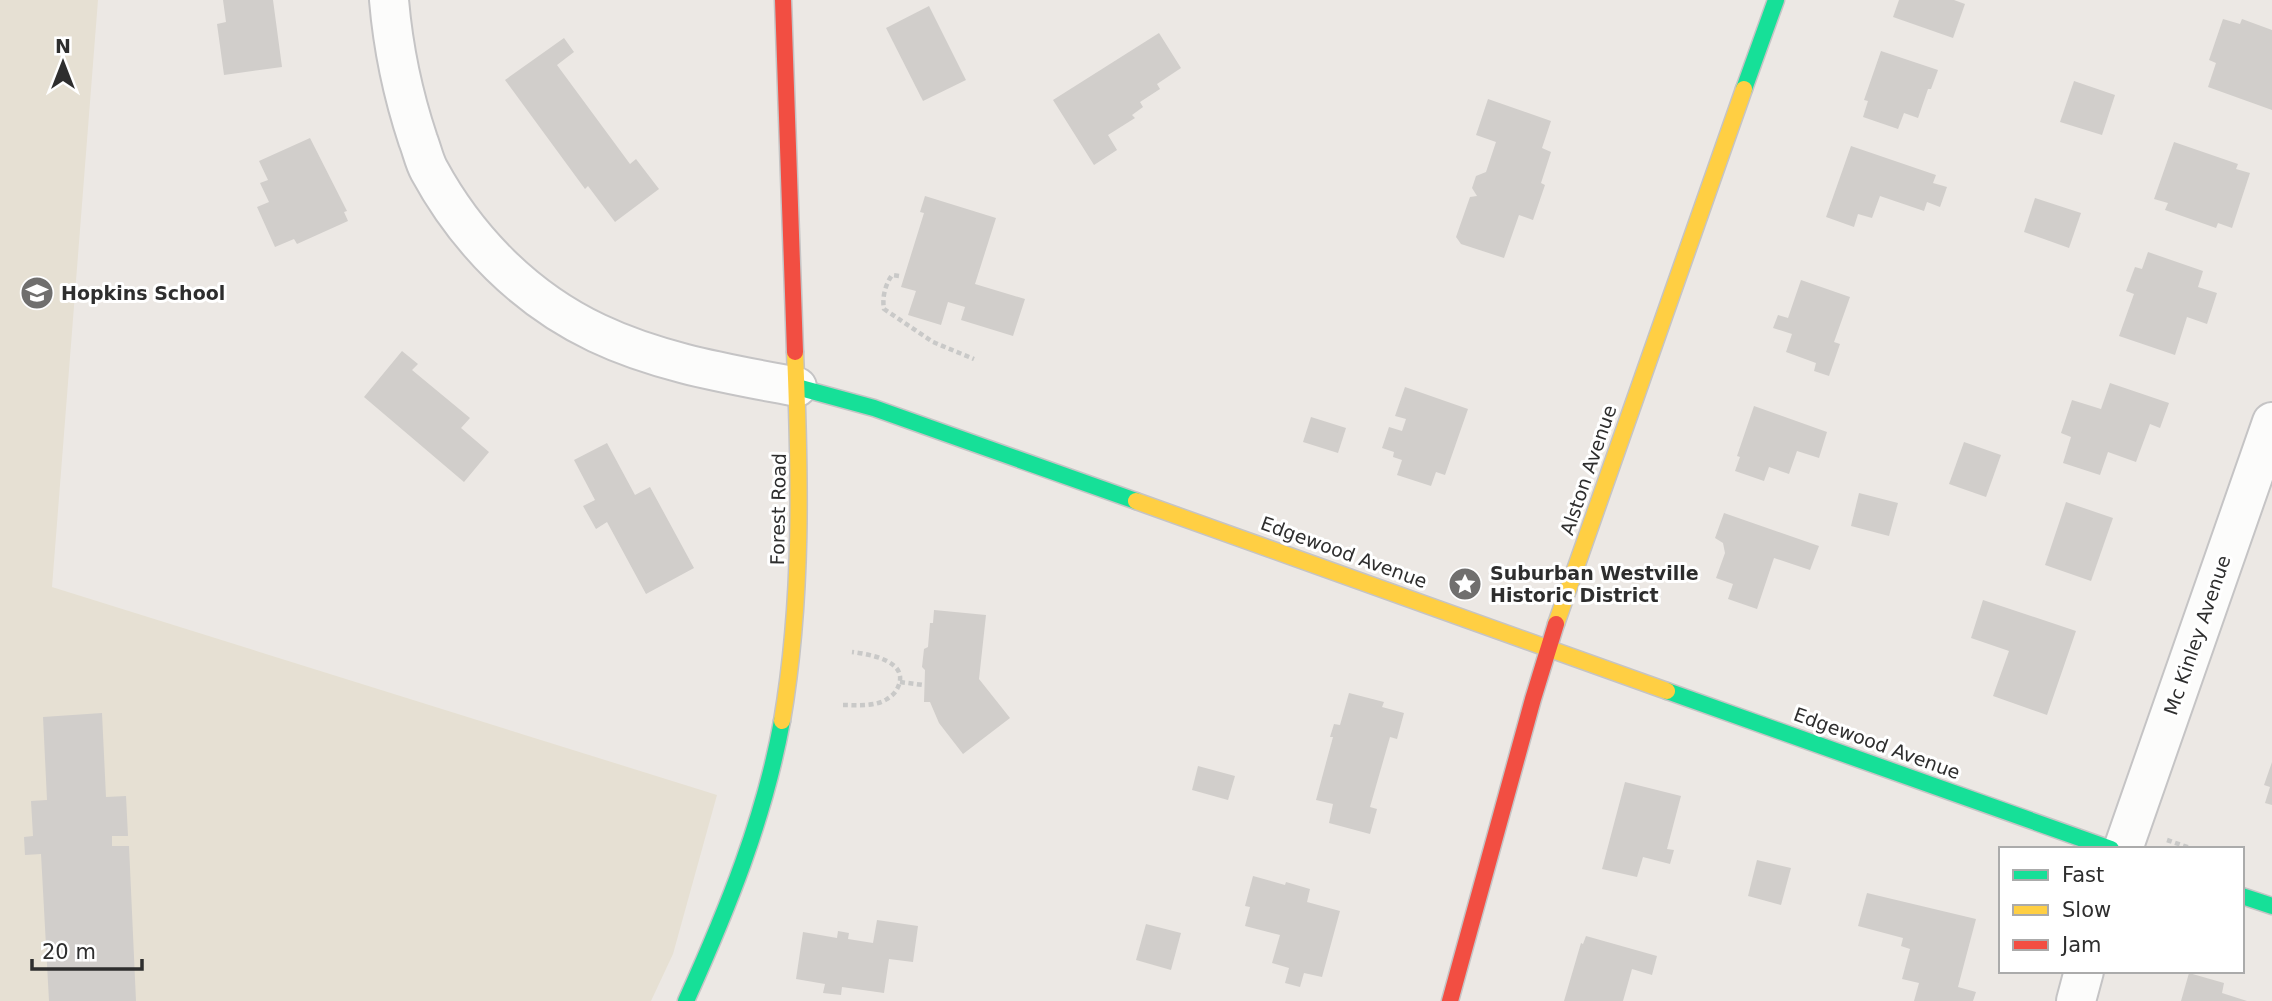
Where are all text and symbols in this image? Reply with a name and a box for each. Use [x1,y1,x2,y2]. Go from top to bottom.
north arrow [28,28,98,98]
text: N [55,35,71,57]
school or university icon: Hopkins School [18,274,56,312]
place label: Hopkins School [61,282,225,304]
street label: Alston Avenue [1555,402,1621,538]
street label: Forest Road [766,453,790,565]
street label: Edgewood Avenue [1258,512,1430,592]
street label: Mc Kinley Avenue [2159,552,2235,718]
place label: Suburban Westville Historic District [1490,562,1699,606]
place icon: Suburban Westville Historic District [1446,565,1484,603]
street label: Edgewood Avenue [1791,703,1963,783]
legend [1999,847,2244,973]
text: Fast [2062,863,2104,887]
text: Slow [2062,898,2111,922]
scale bar [32,928,142,972]
text: Jam [2060,933,2102,957]
text: 20 m [42,940,96,964]

